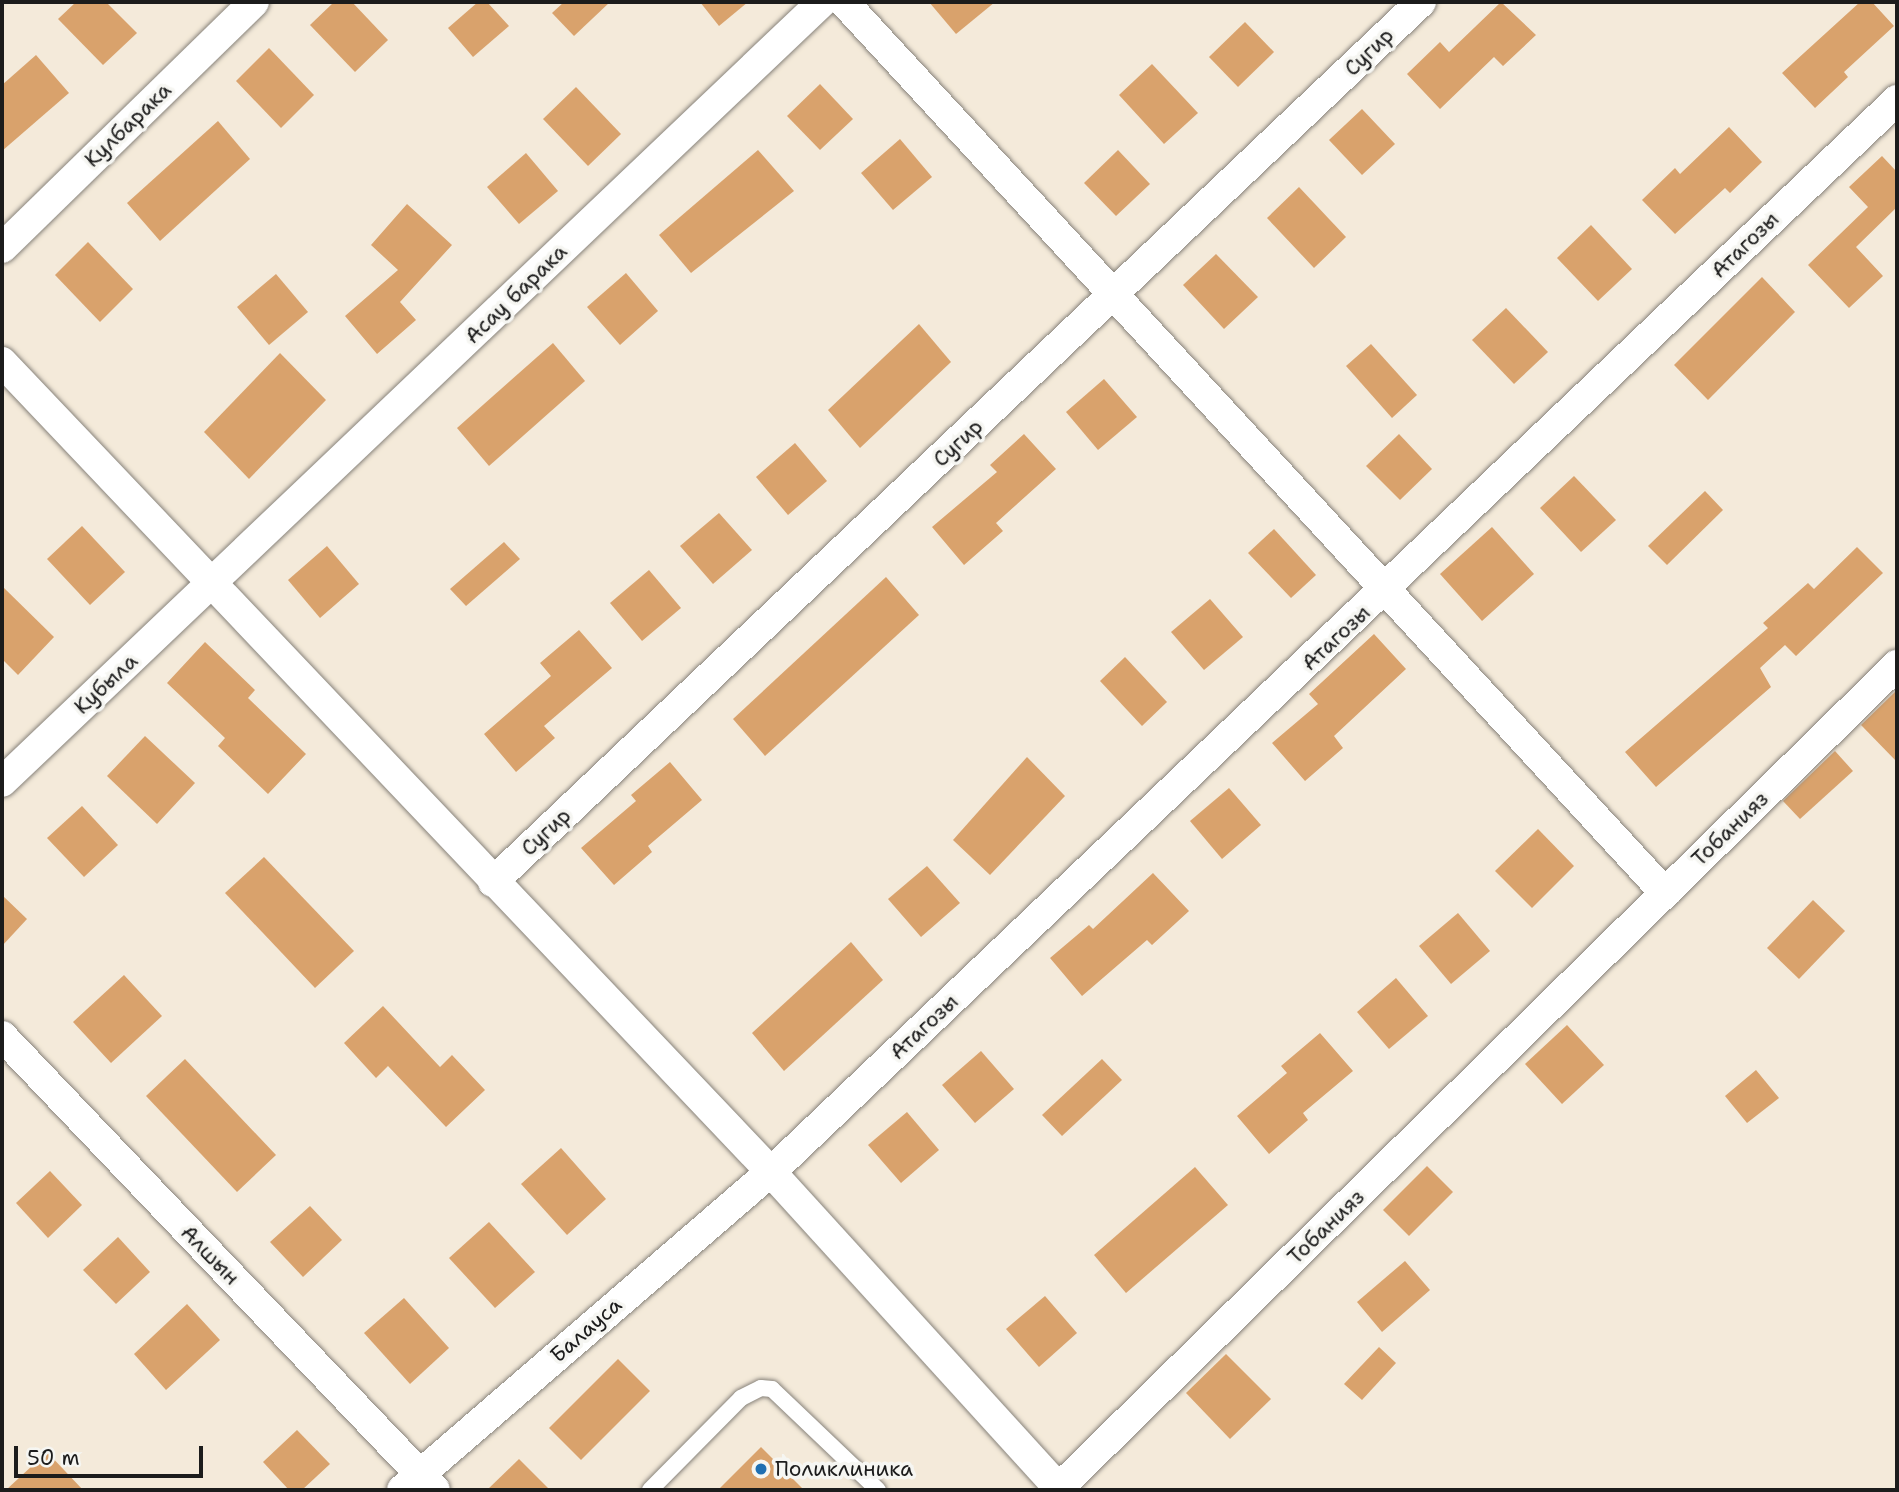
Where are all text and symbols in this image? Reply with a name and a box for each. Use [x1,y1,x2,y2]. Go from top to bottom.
street label: Сугир [1339,23,1399,81]
street label: Кулбарака [79,78,177,172]
street label: Атагозы [1706,207,1784,283]
street label: Асау барака [460,239,572,349]
street label: Сугир [928,414,988,472]
street label: Атагозы [1297,600,1375,676]
street label: Кубыла [69,648,143,720]
street label: Тобанияз [1686,786,1774,872]
street label: Сугир [516,803,576,861]
street label: Атагозы [885,989,963,1065]
street label: Тобанияз [1282,1184,1370,1270]
street label: Алшын [176,1220,244,1290]
street label: Балауса [545,1292,627,1368]
scale bar [18,1432,206,1476]
text: 50 m [27,1444,80,1472]
place label: Поликлиника [775,1456,913,1482]
marker: Поликлиника [753,1461,769,1477]

